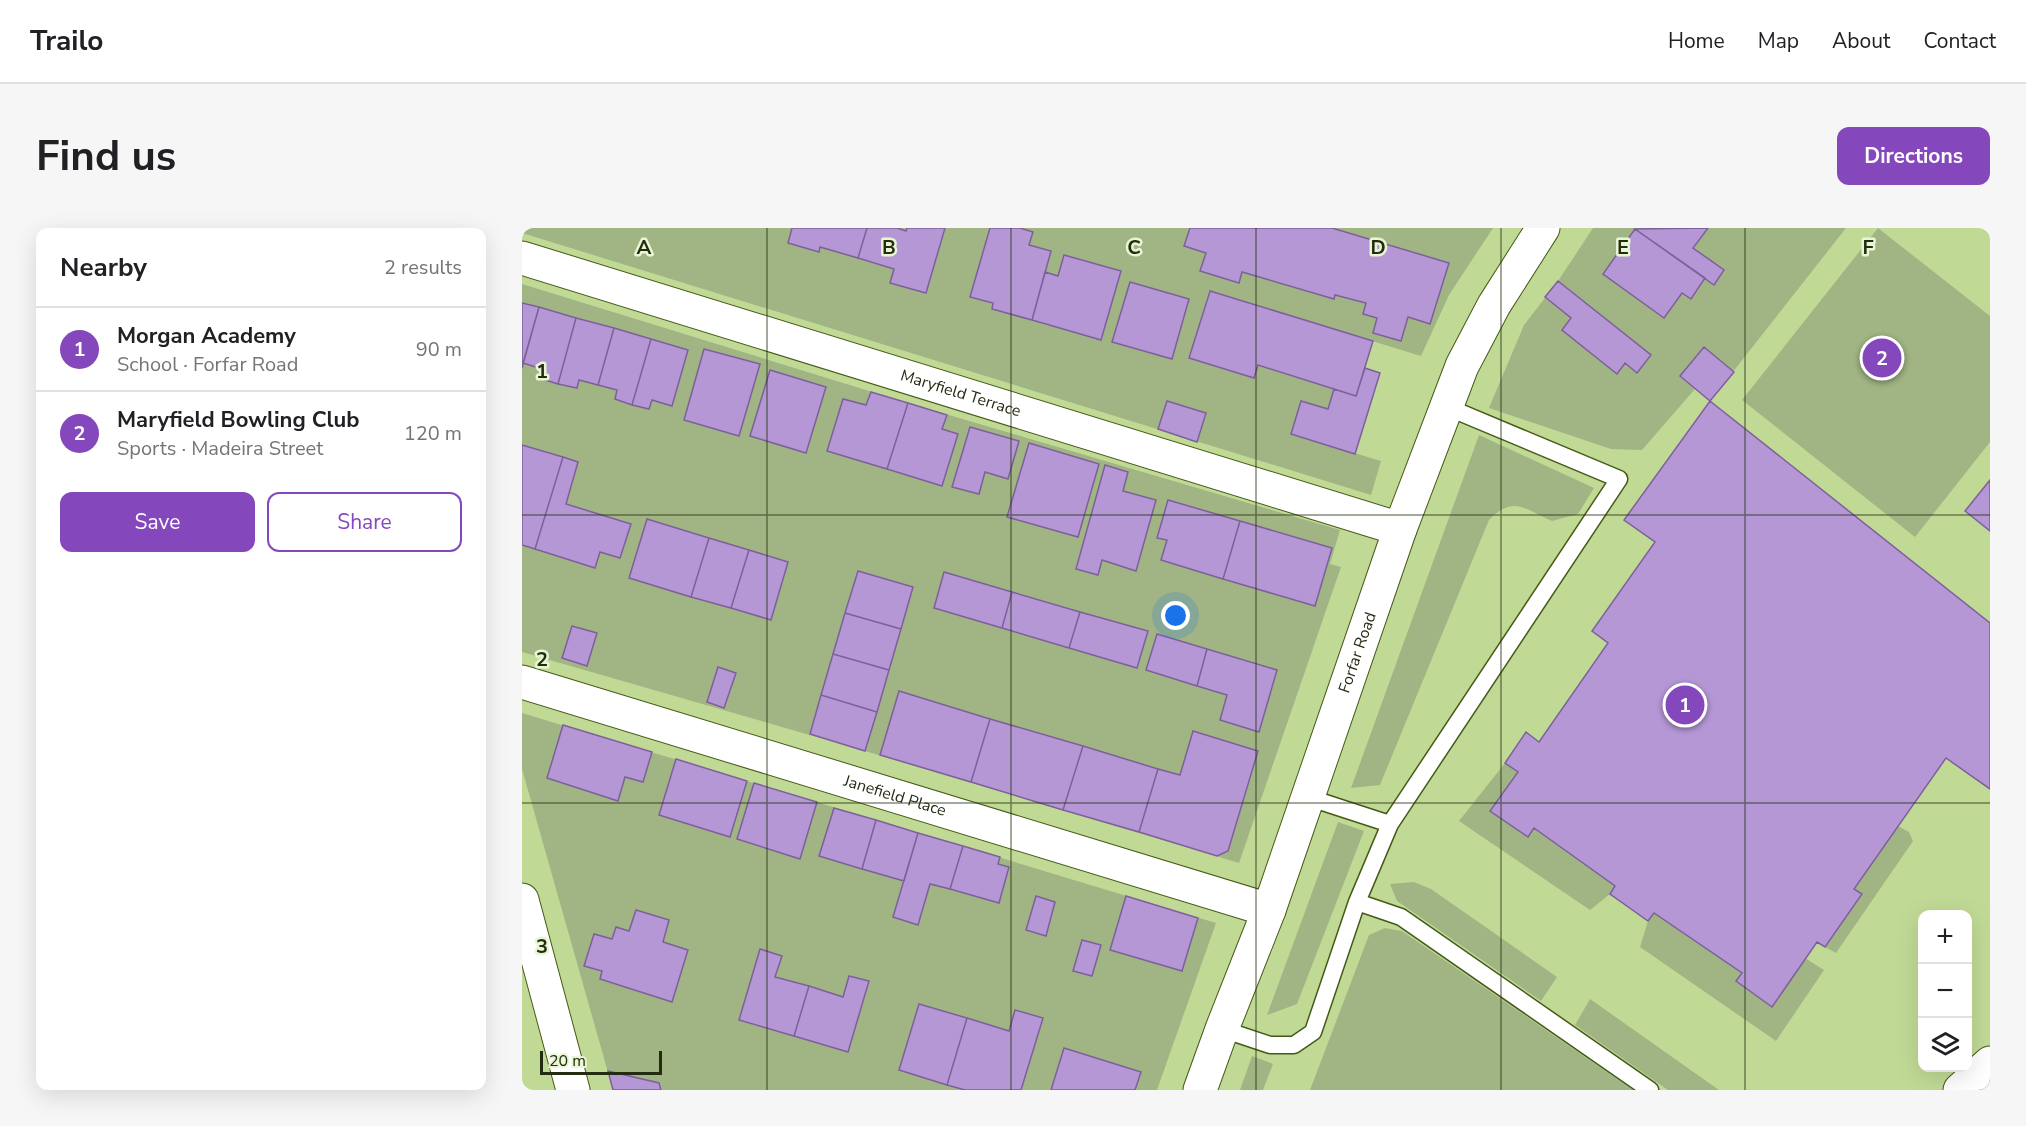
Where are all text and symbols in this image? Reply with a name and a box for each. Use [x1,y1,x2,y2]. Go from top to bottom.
text: Trailo [30,22,103,60]
text: Home [1668,27,1725,55]
text: Map [1758,27,1799,55]
text: About [1832,27,1890,55]
text: Contact [1923,27,1996,55]
button: Directions [1837,127,1990,185]
text: Find us [36,128,176,185]
text: A [637,234,652,261]
text: B [882,234,896,261]
text: C [1127,234,1141,261]
text: D [1370,234,1386,261]
text: E [1617,234,1629,261]
text: F [1862,234,1874,261]
text: Nearby [60,250,147,285]
text: 2 results [384,254,462,281]
text: Morgan Academy [117,321,296,351]
text: 1 [74,336,86,363]
text: 90 m [416,336,462,363]
pin: 2 [1862,336,1902,380]
text: School · Forfar Road [117,351,298,378]
text: 1 [536,358,548,385]
street label: Maryfield Terrace [898,364,1023,422]
text: Maryfield Bowling Club [117,405,360,435]
text: 2 [74,420,86,447]
text: 120 m [404,420,462,447]
text: Sports · Madeira Street [117,435,323,462]
button: Save [60,492,255,552]
button: Share [267,492,462,552]
your location [1161,601,1190,630]
street label: Forfar Road [1333,609,1382,696]
text: 2 [536,646,548,673]
pin: 1 [1666,682,1704,728]
street label: Janefield Place [840,770,949,822]
map controls [1918,910,1972,1072]
button: + [1918,910,1972,964]
text: 3 [536,933,548,960]
button: − [1918,964,1972,1018]
button: layers [1918,1018,1972,1072]
scale bar [540,1048,662,1076]
text: 20 m [549,1050,586,1072]

